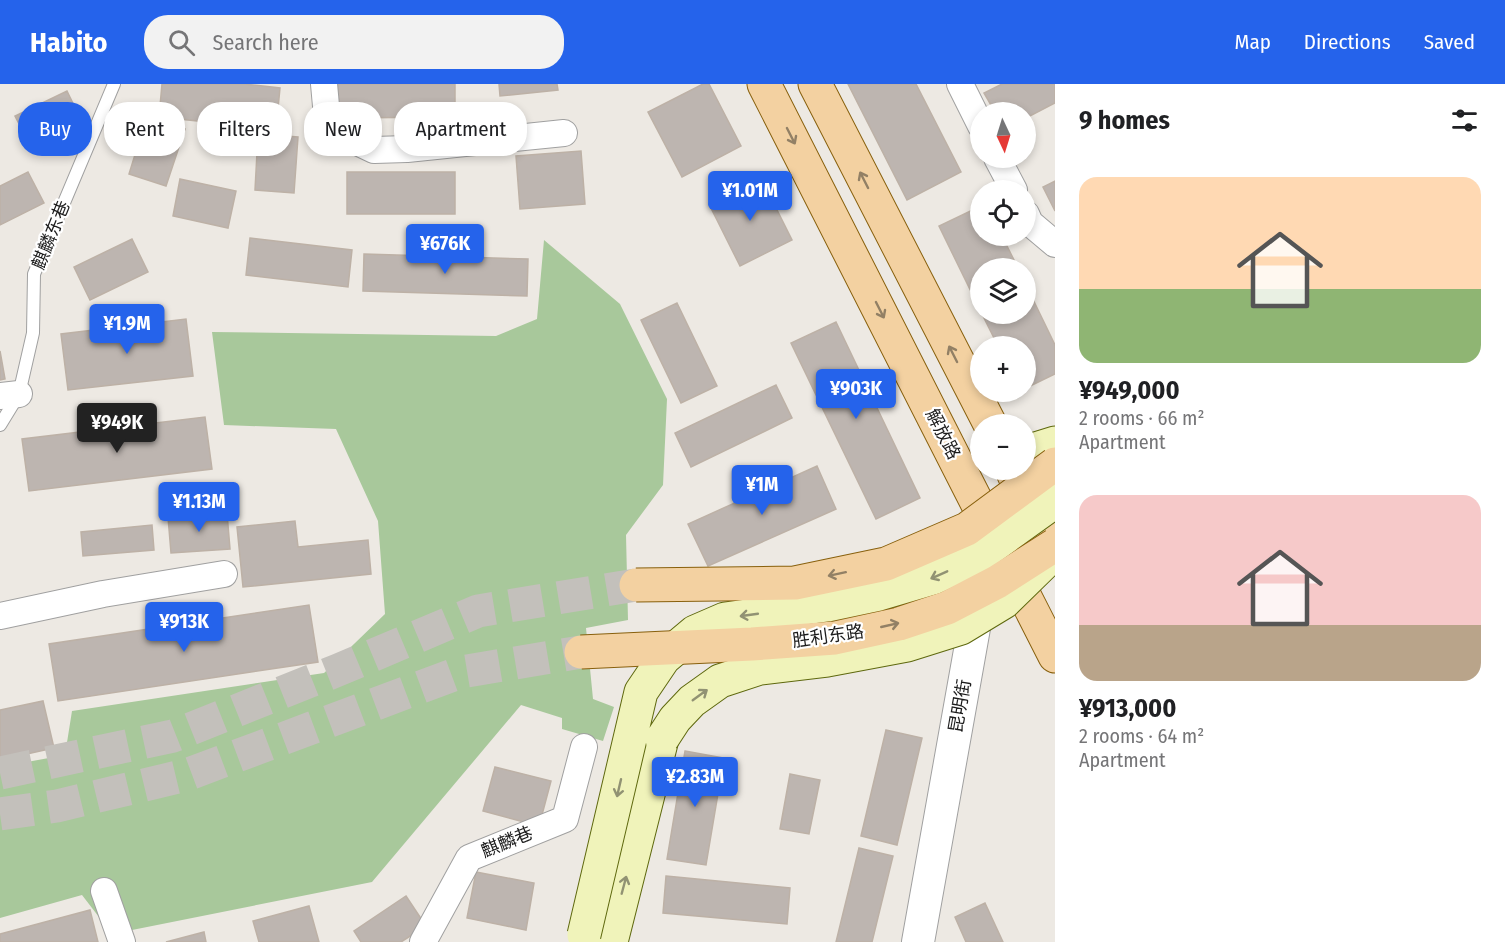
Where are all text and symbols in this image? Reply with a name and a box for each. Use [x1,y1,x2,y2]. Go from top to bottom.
search box [144,15,564,69]
text: Habito [30,26,108,59]
icon: search [165,26,198,59]
text: Search here [213,29,319,56]
text: Map [1234,29,1271,55]
text: Directions [1304,29,1391,55]
text: Saved [1424,29,1475,55]
chip: Buy [18,102,92,156]
chip: Rent [104,102,185,156]
chip: Filters [197,102,292,156]
chip: New [304,102,382,156]
chip: Apartment [394,102,527,156]
north arrow [970,102,1036,168]
map controls [970,102,1036,480]
icon: filters [1448,104,1481,137]
text: 9 homes [1079,105,1170,136]
one-way arrow [785,127,797,144]
pin: ¥1.01M [701,171,799,222]
one-way arrow [858,172,870,190]
text: ¥1.01M [722,178,778,202]
button: locate [970,180,1036,246]
street label: 麒麟东巷 [27,198,75,272]
icon: home [1226,216,1334,324]
pin: ¥676K [403,224,487,275]
text: ¥676K [420,231,470,255]
button: layers [970,258,1036,324]
one-way arrow [875,300,886,318]
pin: ¥1.9M [85,304,169,355]
text: ¥1.9M [103,311,151,335]
button: + [970,336,1036,402]
one-way arrow [947,345,959,363]
pin: ¥903K [814,369,898,420]
text: ¥949,000 [1079,375,1180,406]
text: ¥903K [830,376,882,400]
pin: ¥949K [75,403,159,454]
street label: 解放路 [921,405,965,463]
text: 2 rooms · 66 m² [1079,406,1205,430]
text: ¥949K [91,410,143,434]
button: − [970,414,1036,480]
text: Apartment [1079,430,1166,454]
pin: ¥1M [733,465,791,516]
text: ¥1M [746,472,778,496]
pin: ¥1.13M [150,482,248,533]
text: ¥1.13M [172,489,226,513]
icon: home [1226,534,1334,642]
one-way arrow [828,569,848,580]
one-way arrow [930,570,948,581]
pin: ¥913K [142,602,226,653]
text: ¥913K [159,609,209,633]
one-way arrow [739,610,759,621]
one-way arrow [880,619,899,631]
street label: 胜利东路 [791,620,865,652]
street label: 昆明街 [944,678,976,734]
one-way arrow [692,689,708,701]
text: ¥913,000 [1079,693,1177,724]
text: 2 rooms · 64 m² [1079,724,1204,748]
text: Apartment [1079,748,1166,772]
pin: ¥2.83M [646,757,744,808]
text: ¥2.83M [666,764,724,788]
one-way arrow [612,778,624,797]
street label: 麒麟巷 [478,822,536,862]
one-way arrow [619,876,631,895]

